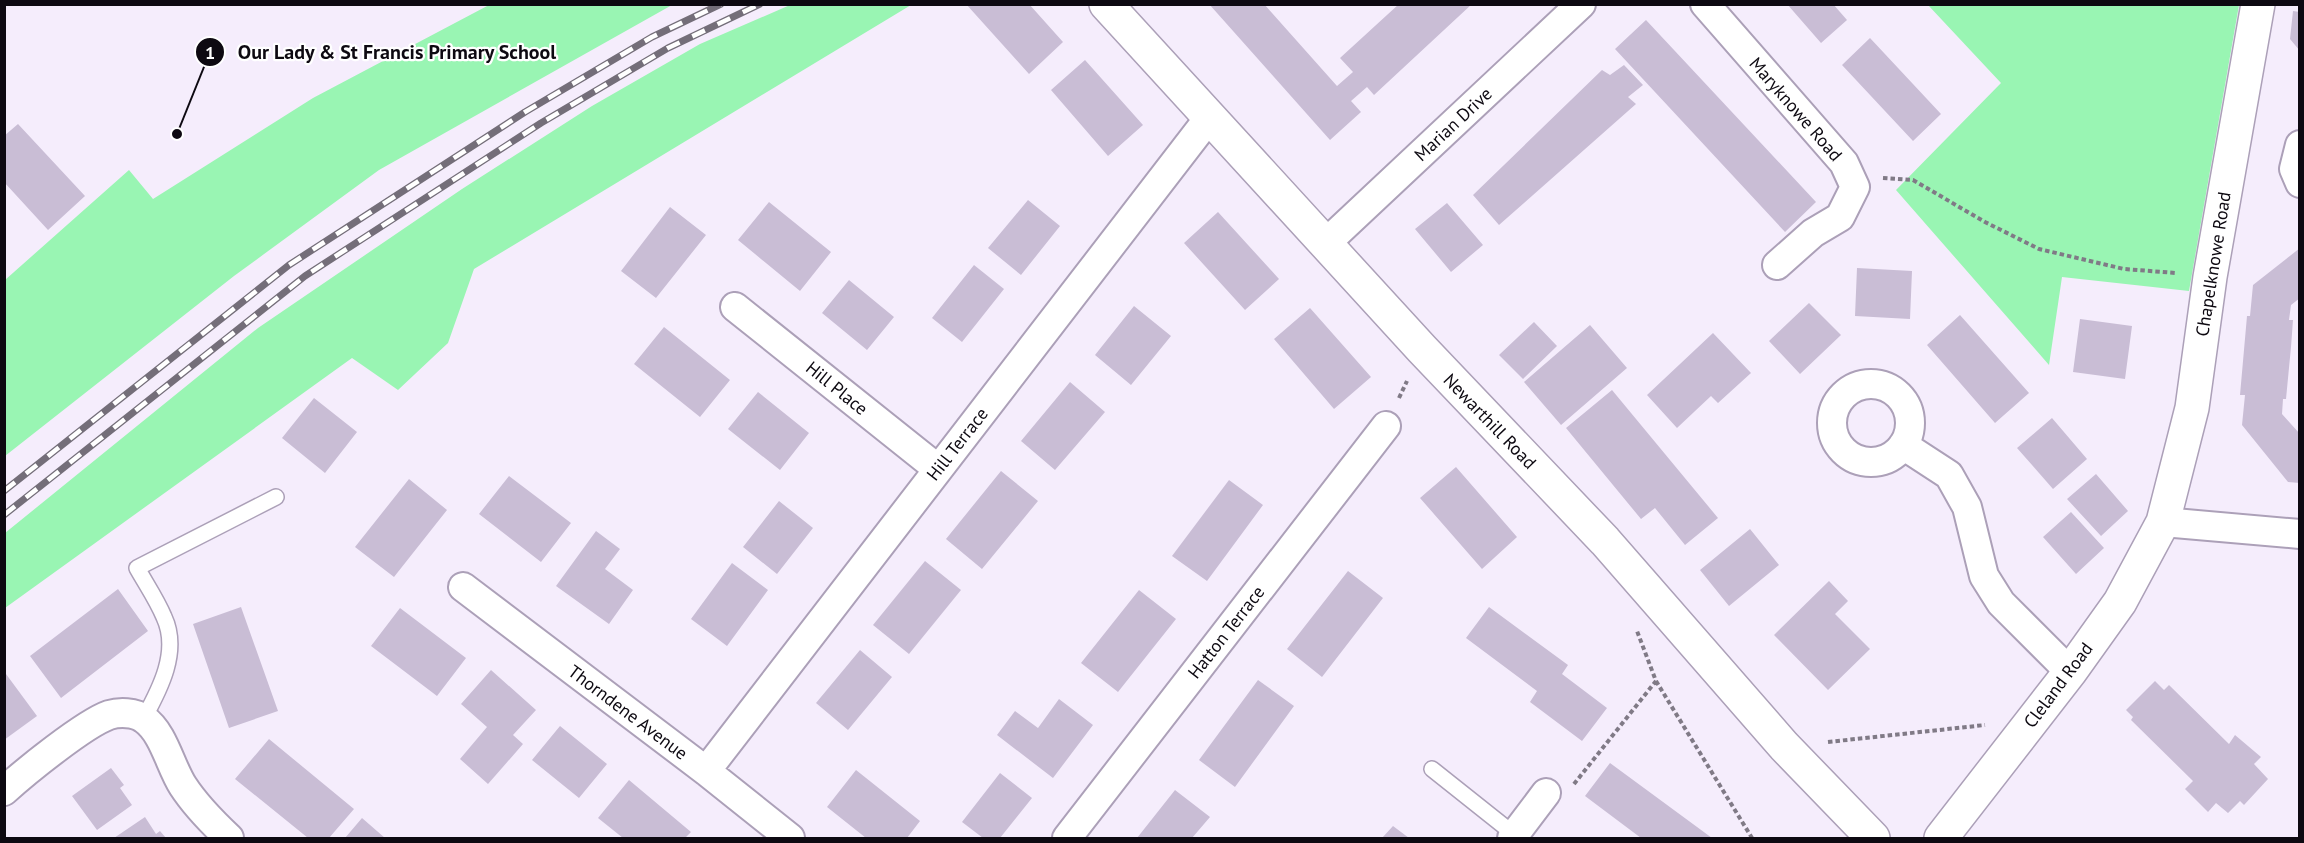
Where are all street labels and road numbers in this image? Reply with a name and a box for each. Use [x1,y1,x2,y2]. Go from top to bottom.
street label: Maryknowe Road [1744,52,1848,166]
street label: Marian Drive [1409,82,1497,166]
street label: Chapelknowe Road [2190,190,2236,338]
street label: Hill Place [801,356,873,420]
street label: Newarthill Road [1439,368,1541,474]
street label: Hill Terrace [921,403,993,485]
street label: Hatton Terrace [1183,581,1269,683]
street label: Cleland Road [2018,638,2098,732]
street label: Thorndene Avenue [564,660,692,764]

